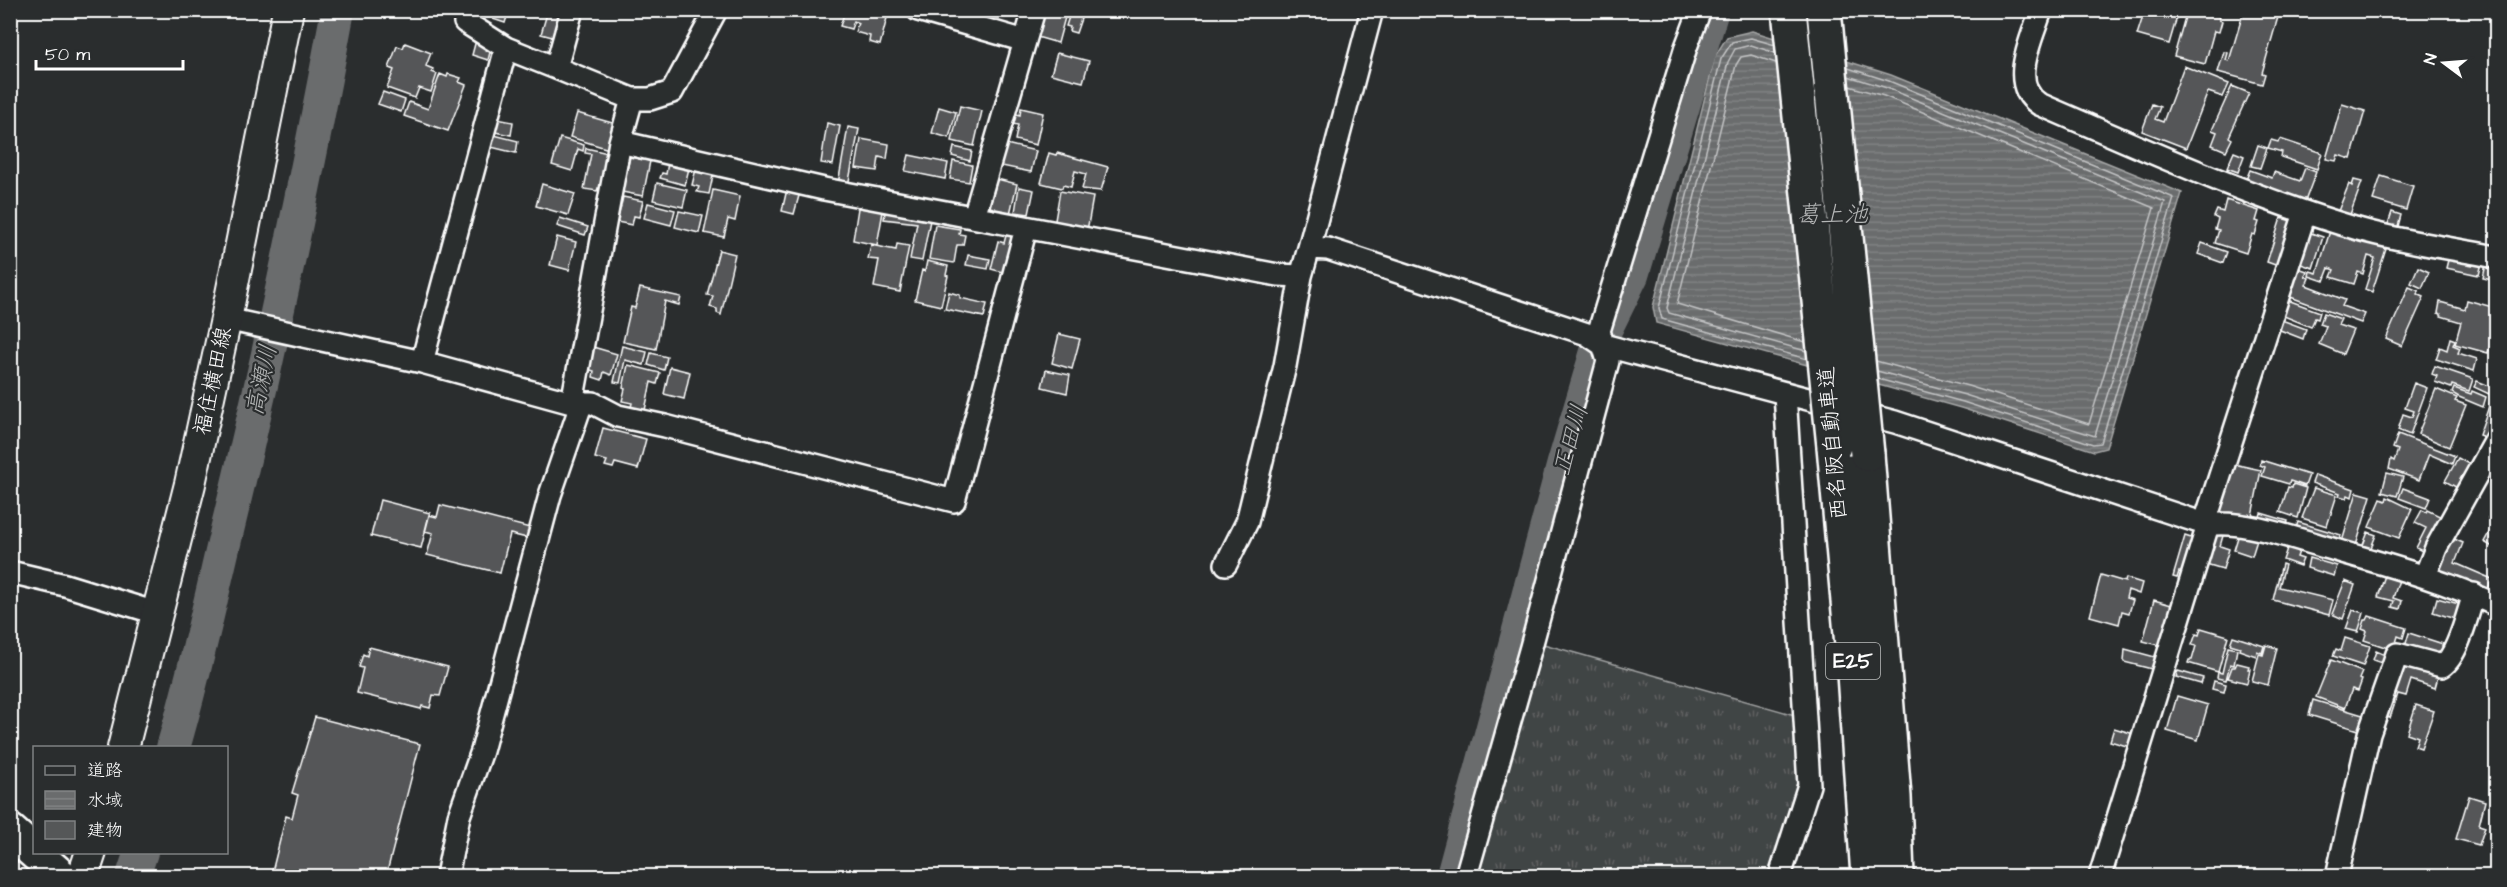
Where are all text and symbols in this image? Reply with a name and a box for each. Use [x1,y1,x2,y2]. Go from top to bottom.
scale bar [36,33,183,71]
north arrow [2414,33,2474,93]
text: 50 m [45,42,90,67]
text: N [2419,51,2442,67]
water label: 葛上池 [1796,198,1869,232]
street label: 福住横田線 [186,324,240,438]
water label: 高瀬川 [238,341,286,419]
street label: 西名阪自動車道 [1811,365,1855,521]
water label: 正田川 [1545,401,1597,479]
road number: E25 [1826,643,1880,679]
legend [33,746,228,854]
text: 道路 [87,758,123,783]
text: 水域 [87,788,123,813]
text: 建物 [87,818,123,843]

